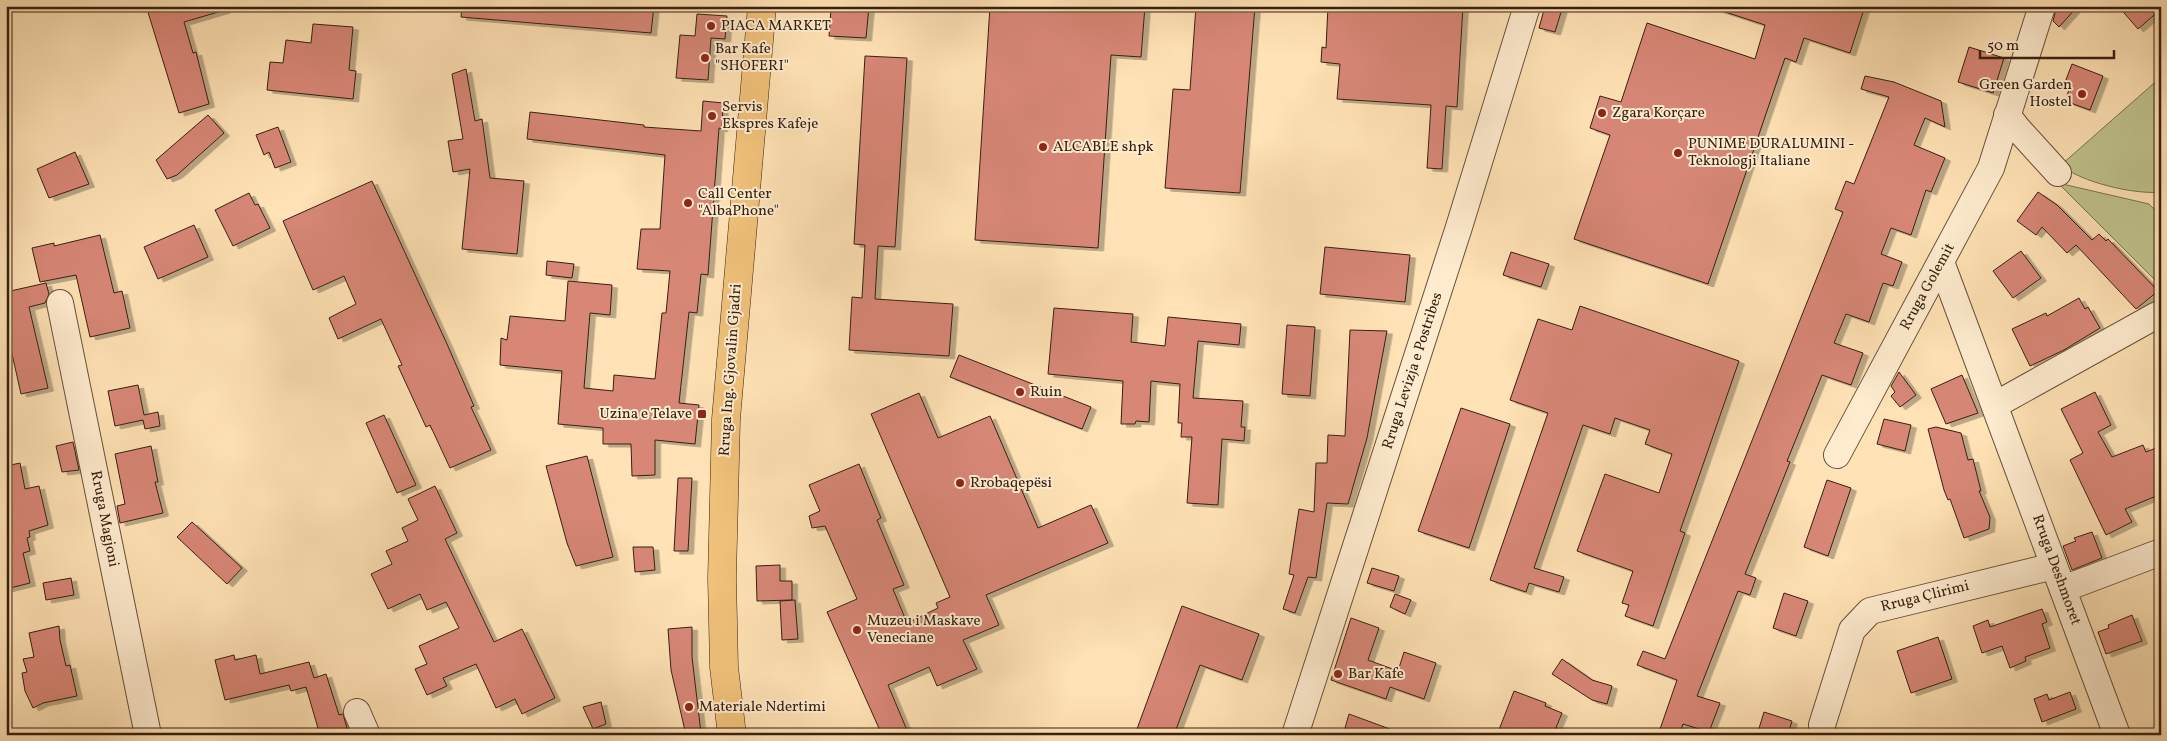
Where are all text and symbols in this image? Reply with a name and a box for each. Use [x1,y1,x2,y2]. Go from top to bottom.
place label: PIACA MARKET [721,16,831,37]
marker: PIACA MARKET [705,20,717,32]
scale bar [1980,28,2113,60]
text: 50 m [1987,36,2019,57]
place label: Bar Kafe "SHOFERI" [715,39,789,77]
marker: Bar Kafe "SHOFERI" [699,52,711,64]
place label: Green Garden Hostel [1979,75,2072,113]
marker: Green Garden Hostel [2076,88,2088,100]
place label: Servis Ekspres Kafeje [722,97,818,135]
place label: Zgara Korçare [1612,103,1705,124]
marker: Zgara Korçare [1596,107,1608,119]
marker: Servis Ekspres Kafeje [706,110,718,122]
place label: PUNIME DURALUMINI - Teknologji Italiane [1688,134,1854,172]
place label: ALCABLE shpk [1053,137,1154,158]
marker: ALCABLE shpk [1037,141,1049,153]
marker: PUNIME DURALUMINI - Teknologji Italiane [1672,147,1684,159]
place label: Call Center "AlbaPhone" [698,184,779,222]
marker: Call Center "AlbaPhone" [682,197,694,209]
street label: Rruga Golemit [1895,240,1961,334]
street label: Rruga Ing. Gjovalin Gjadri [714,283,748,457]
street label: Rruga Levizja e Postribes [1378,290,1448,452]
place label: Ruin [1030,382,1062,403]
marker: Ruin [1014,386,1026,398]
place label: Uzina e Telave [600,404,692,425]
marker: Uzina e Telave [696,408,708,420]
street label: Rruga Magjoni [84,469,124,569]
place label: Rrobaqepësi [970,473,1052,494]
marker: Rrobaqepësi [954,477,966,489]
street label: Rruga Deshmoret [2026,512,2086,628]
street label: Rruga Çlirimi [1879,576,1971,618]
place label: Muzeu i Maskave Veneciane [867,611,981,649]
marker: Muzeu i Maskave Veneciane [851,624,863,636]
place label: Bar Kafe [1348,664,1404,685]
marker: Bar Kafe [1332,668,1344,680]
place label: Materiale Ndertimi [699,697,826,718]
marker: Materiale Ndertimi [683,701,695,713]

